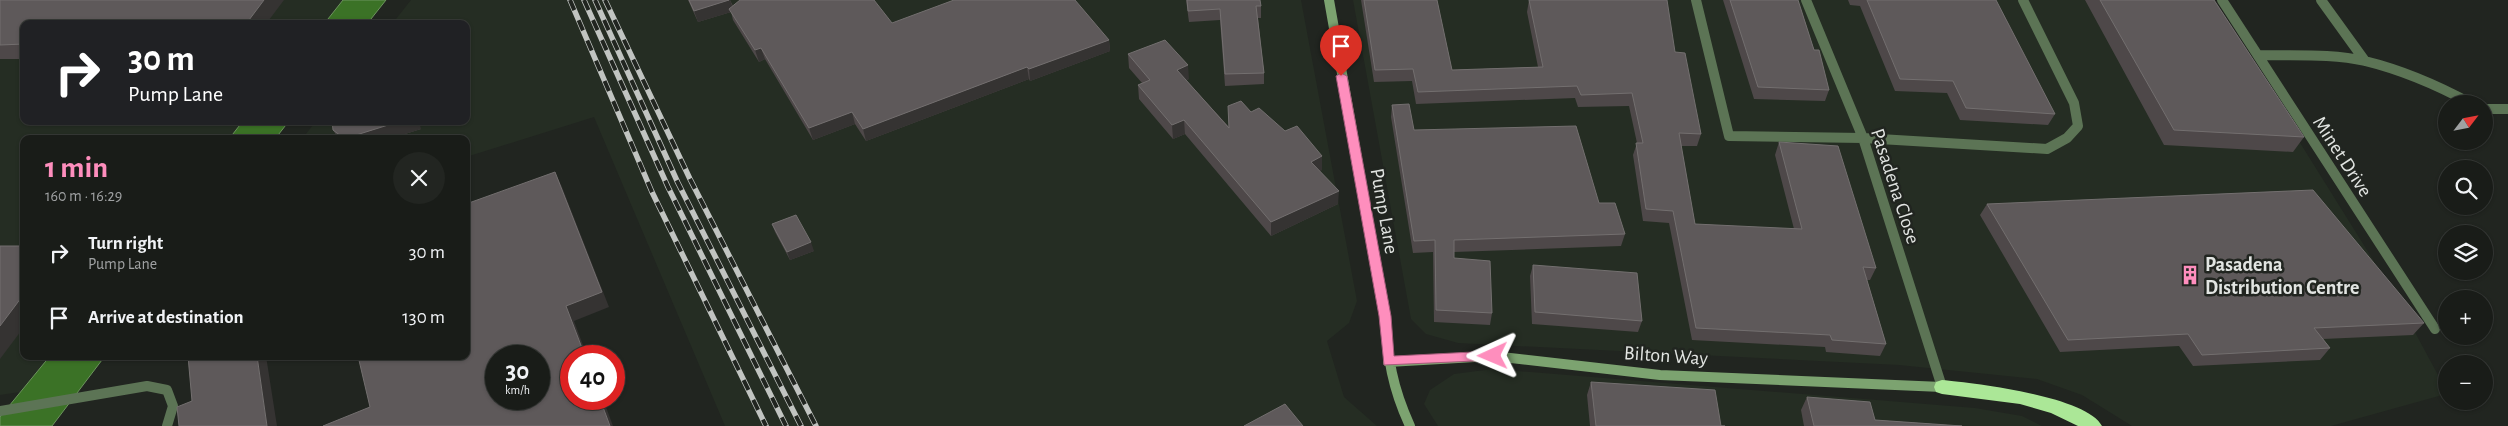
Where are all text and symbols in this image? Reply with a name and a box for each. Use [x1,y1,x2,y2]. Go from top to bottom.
pin [1320,25,1362,76]
icon: arrive [1327,32,1355,60]
icon: right [45,40,110,105]
text: 30 m [128,42,195,77]
text: Pump Lane [128,83,223,105]
north arrow [2438,95,2492,150]
map controls [2438,95,2493,410]
street label: Minet Drive [2309,113,2375,200]
street label: Pasadena Close [1867,126,1923,246]
button: close [393,152,445,204]
text: 1 min [45,153,108,183]
button: search [2438,160,2493,215]
street label: Pump Lane [1367,167,1401,256]
text: 160 m · 16:29 [45,188,122,204]
button: layers [2438,225,2493,280]
text: Turn right [88,234,163,253]
icon: right [45,239,73,267]
text: 30 m [409,243,445,262]
place label: Pasadena Distribution Centre [2205,255,2359,298]
text: Pump Lane [88,256,157,272]
building icon: Pasadena Distribution Centre [2179,264,2201,286]
button: + [2438,290,2493,345]
icon: arrive [45,304,73,332]
text: Arrive at destination [88,308,244,327]
text: 130 m [402,308,445,327]
position arrow [1466,329,1518,381]
street label: Bilton Way [1623,343,1709,369]
speed limit sign: 40 [560,345,625,410]
button: − [2438,355,2493,410]
text: 30 [506,359,529,384]
text: km/h [505,384,530,396]

